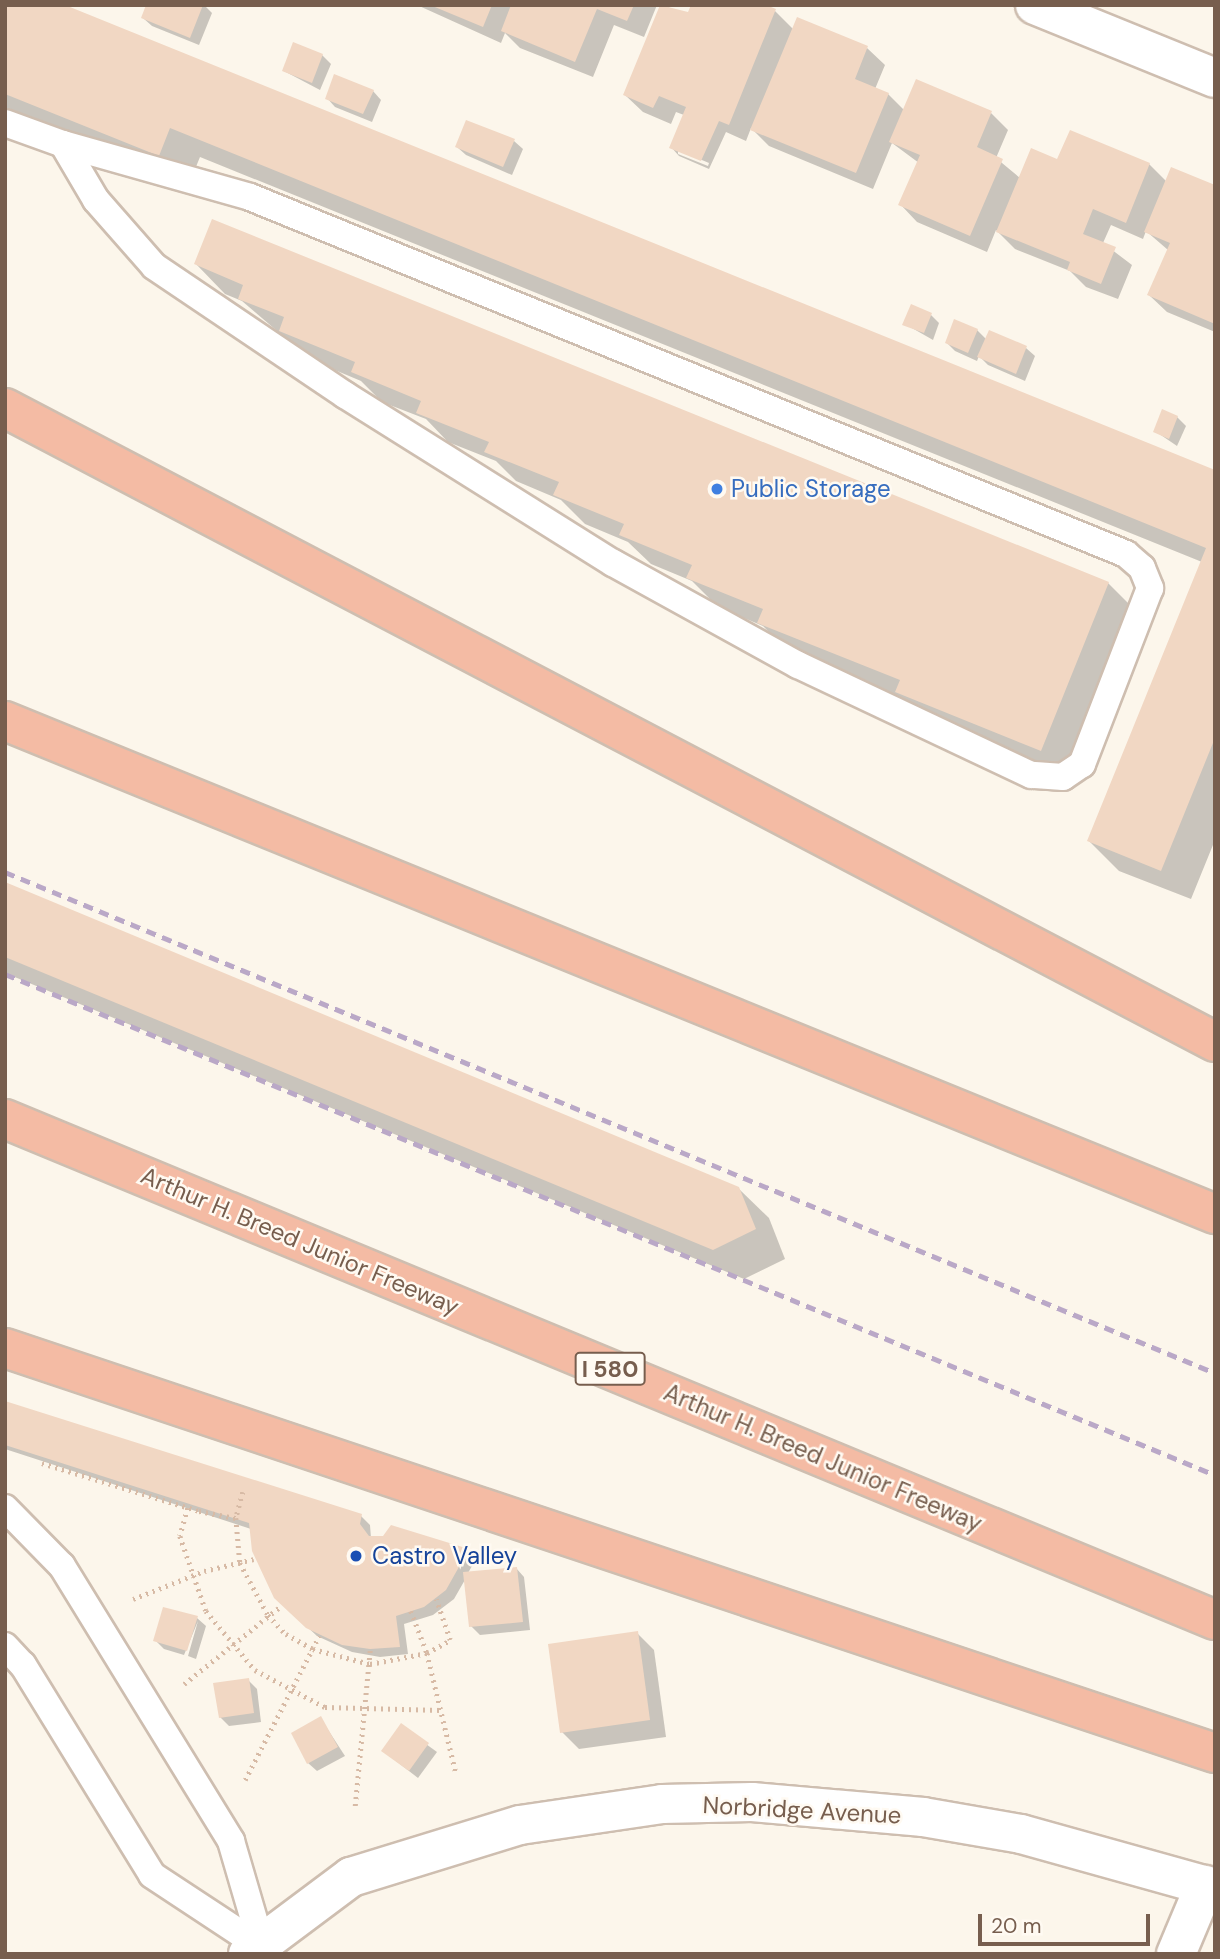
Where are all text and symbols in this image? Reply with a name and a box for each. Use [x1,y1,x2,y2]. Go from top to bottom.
place label: Public Storage [731,475,891,503]
marker: Public Storage [709,481,725,497]
street label: Arthur H. Breed Junior Freeway [137,1161,463,1321]
road number: I 580 [573,1350,647,1388]
street label: Arthur H. Breed Junior Freeway [660,1378,986,1538]
place label: Castro Valley [372,1542,517,1570]
marker: Castro Valley [346,1546,366,1566]
street label: Norbridge Avenue [702,1790,902,1830]
scale bar [982,1899,1154,1943]
text: 20 m [991,1912,1042,1940]

